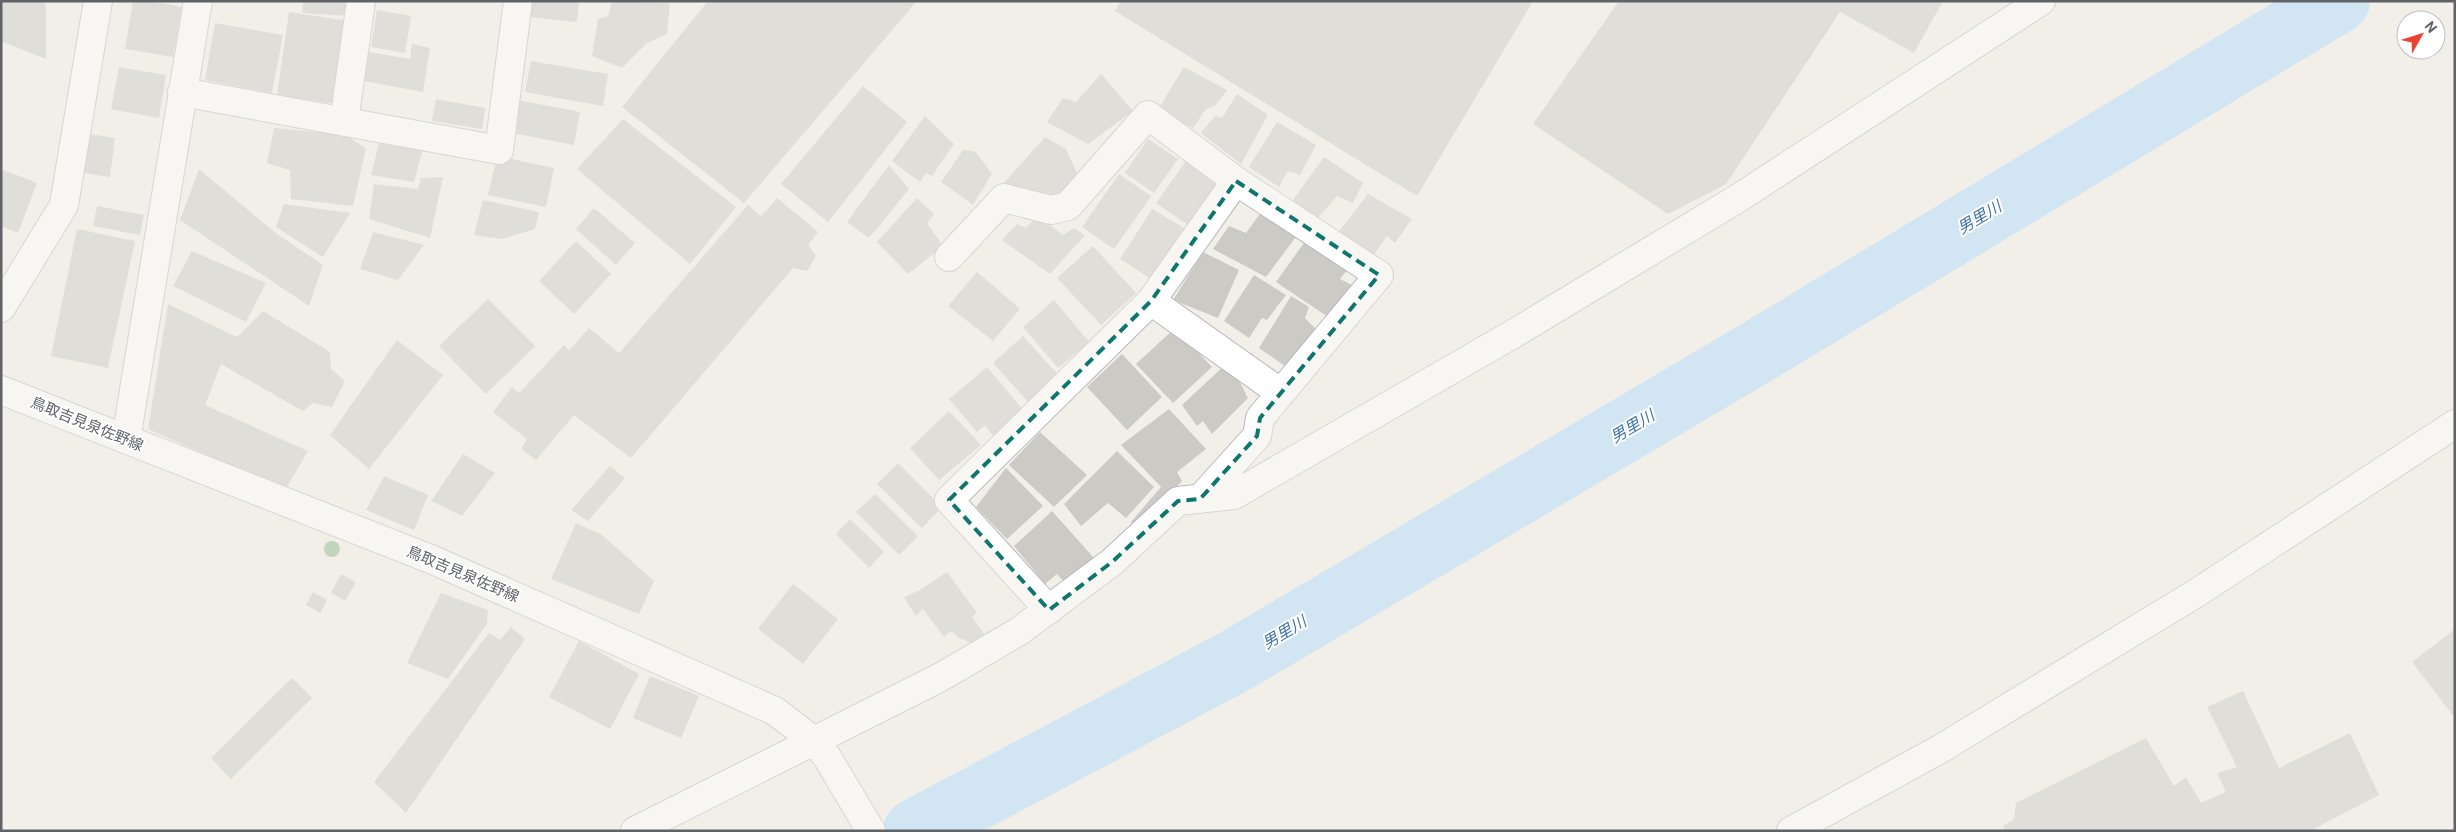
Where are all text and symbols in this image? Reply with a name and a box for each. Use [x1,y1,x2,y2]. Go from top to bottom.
north arrow [2396,10,2446,60]
text: N [2422,18,2440,36]
water label: 男里川 [1954,196,2006,238]
street label: 鳥取吉見泉佐野線 [28,393,146,455]
water label: 男里川 [1607,405,1659,447]
street label: 鳥取吉見泉佐野線 [404,542,522,606]
water label: 男里川 [1259,611,1311,653]

